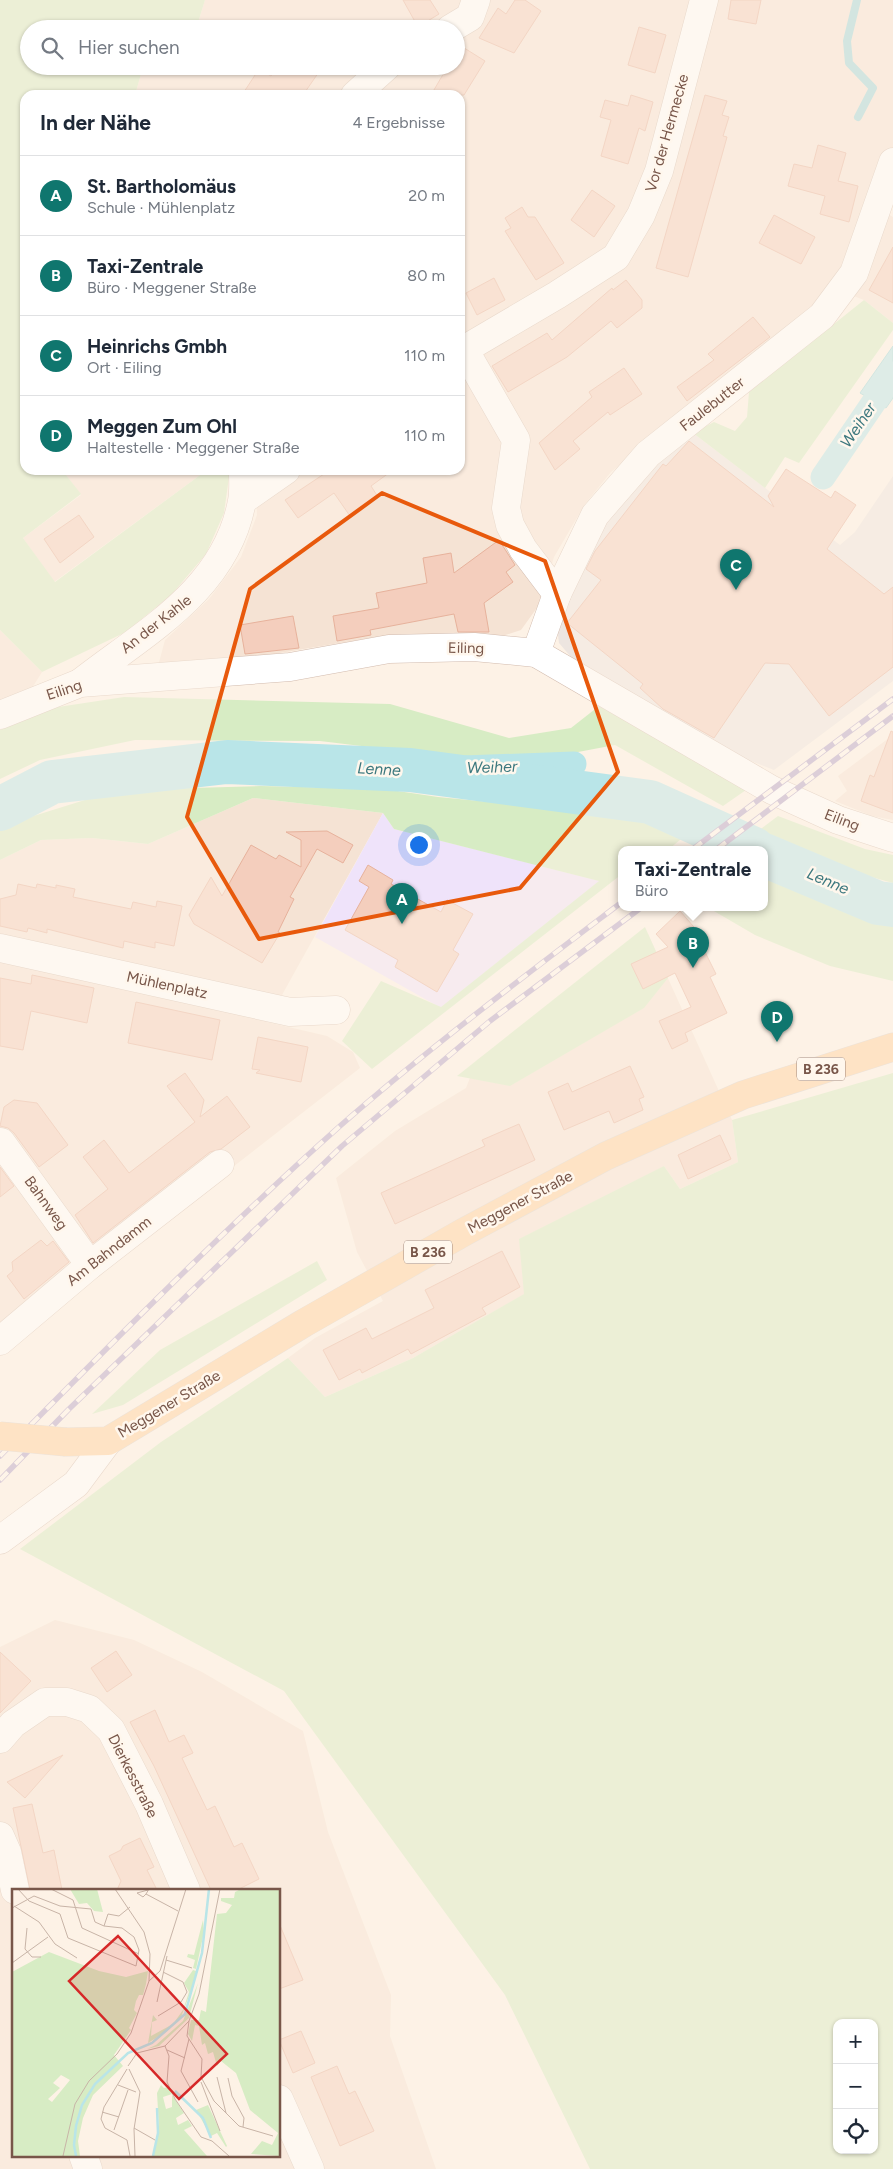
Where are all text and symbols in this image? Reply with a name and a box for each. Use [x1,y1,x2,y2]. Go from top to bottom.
search box [20,20,465,75]
icon: search [38,34,66,62]
text: Hier suchen [78,36,179,59]
street label: Vor der Hermecke [642,72,692,194]
text: In der Nähe [40,110,151,135]
text: 4 Ergebnisse [352,113,445,132]
text: St. Bartholomäus [87,175,236,198]
text: A [50,186,62,205]
text: 20 m [408,186,445,205]
text: Schule · Mühlenplatz [87,198,235,217]
text: Taxi-Zentrale [87,255,203,278]
text: B [51,266,61,285]
text: 80 m [407,266,445,285]
text: Büro · Meggener Straße [87,278,256,297]
text: Heinrichs Gmbh [87,335,227,358]
text: C [50,346,62,365]
text: 110 m [404,346,445,365]
text: Ort · Eiling [87,358,162,377]
street label: Faulebutter [676,373,748,435]
water label: Weiher [836,398,880,451]
text: Meggen Zum Ohl [87,415,237,438]
text: D [50,426,62,445]
text: 110 m [404,426,445,445]
text: Haltestelle · Meggener Straße [87,438,299,457]
pin: C [720,549,752,590]
street label: An der Kahle [117,591,195,657]
street label: Eiling [448,639,484,657]
street label: Eiling [44,676,84,704]
water label: Weiher [467,757,518,777]
water label: Lenne [357,758,402,780]
street label: Eiling [822,805,862,835]
your location [406,832,432,858]
popup [618,846,768,911]
text: Taxi-Zentrale [635,858,751,881]
water label: Lenne [804,864,852,898]
text: Büro [635,881,668,900]
pin: A [386,883,418,924]
pin: B [677,927,709,968]
street label: Mühlenplatz [125,968,209,1002]
pin: D [761,1001,793,1042]
road number: B 236 [797,1058,845,1080]
street label: Meggener Straße [464,1167,576,1237]
street label: Bahnweg [20,1173,72,1233]
street label: Am Bahndamm [63,1212,155,1290]
road number: B 236 [404,1240,452,1264]
street label: Meggener Straße [115,1366,223,1442]
street label: Dierkesstraße [104,1731,162,1821]
inset map [12,1889,280,2156]
map controls [833,2019,878,2154]
button: + [833,2019,878,2064]
button: − [833,2064,878,2109]
button: locate [833,2109,878,2154]

